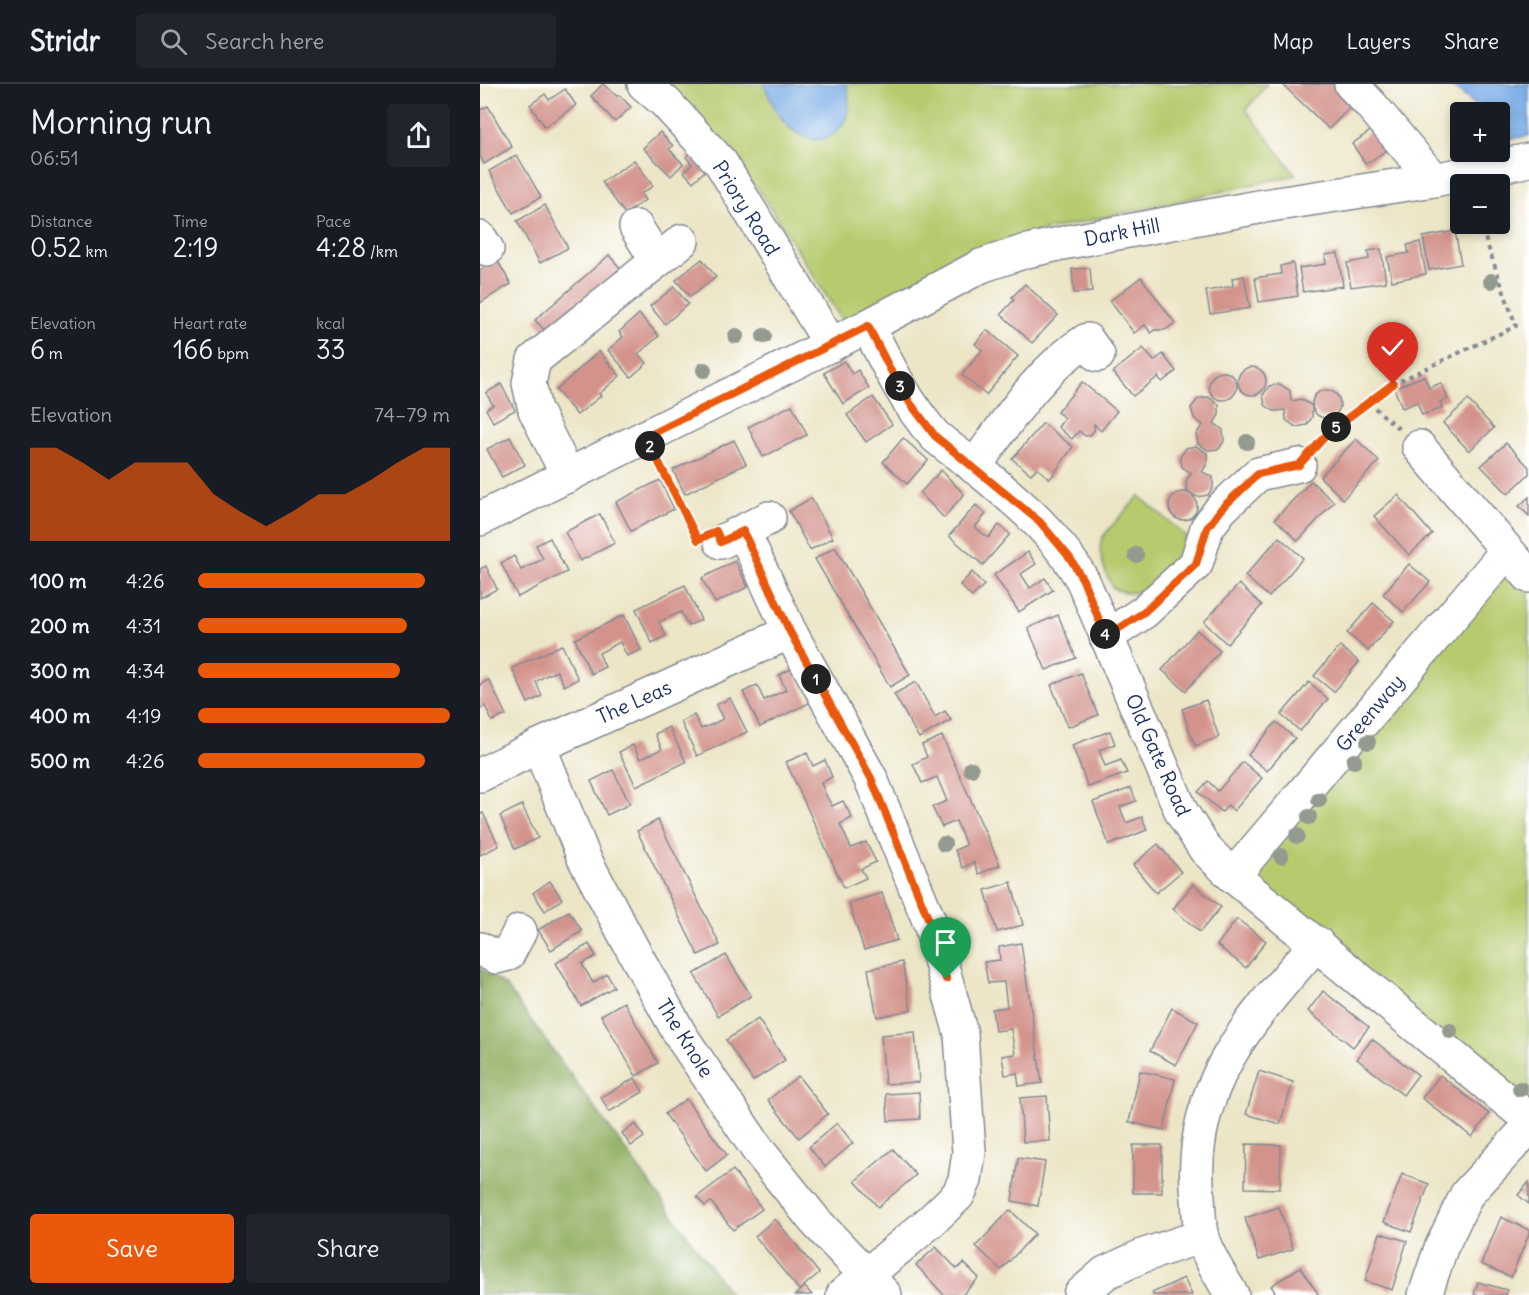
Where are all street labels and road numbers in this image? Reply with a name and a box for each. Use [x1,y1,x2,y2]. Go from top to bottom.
street label: Priory Road [707,156,786,260]
street label: Dark Hill [1082,212,1162,251]
street label: Greenway [1330,669,1409,756]
street label: The Leas [593,674,675,729]
street label: Old Gate Road [1120,690,1197,820]
street label: The Knole [652,994,719,1082]

